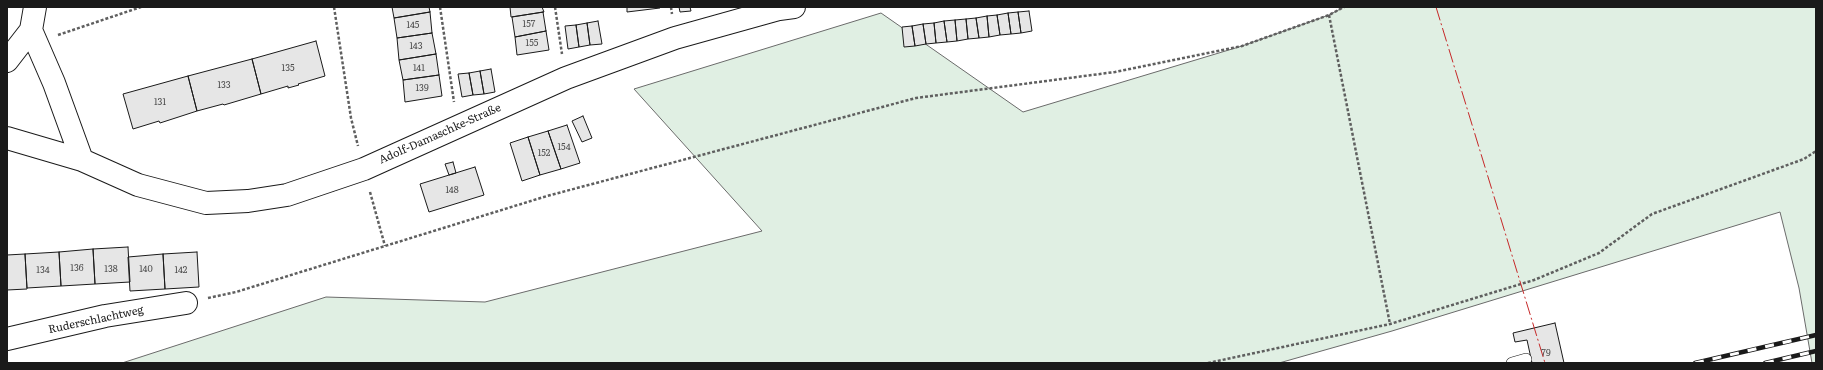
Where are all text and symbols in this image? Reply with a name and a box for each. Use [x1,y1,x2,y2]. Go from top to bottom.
house number: 157 [523,19,535,29]
house number: 145 [407,20,419,30]
house number: 155 [526,38,538,48]
house number: 143 [409,41,423,51]
house number: 135 [281,63,295,73]
house number: 141 [413,63,425,73]
house number: 133 [217,80,231,90]
house number: 139 [415,83,429,93]
house number: 131 [154,97,166,107]
street label: Adolf-Damaschke-Straße [377,101,503,167]
house number: 154 [557,142,571,152]
house number: 152 [538,148,550,158]
house number: 148 [445,185,459,195]
house number: 136 [70,263,84,273]
house number: 138 [104,264,118,274]
house number: 140 [139,264,153,274]
house number: 134 [36,265,50,275]
house number: 142 [175,265,187,275]
street label: Ruderschlachtweg [47,303,145,337]
house number: 79 [1541,348,1551,358]

